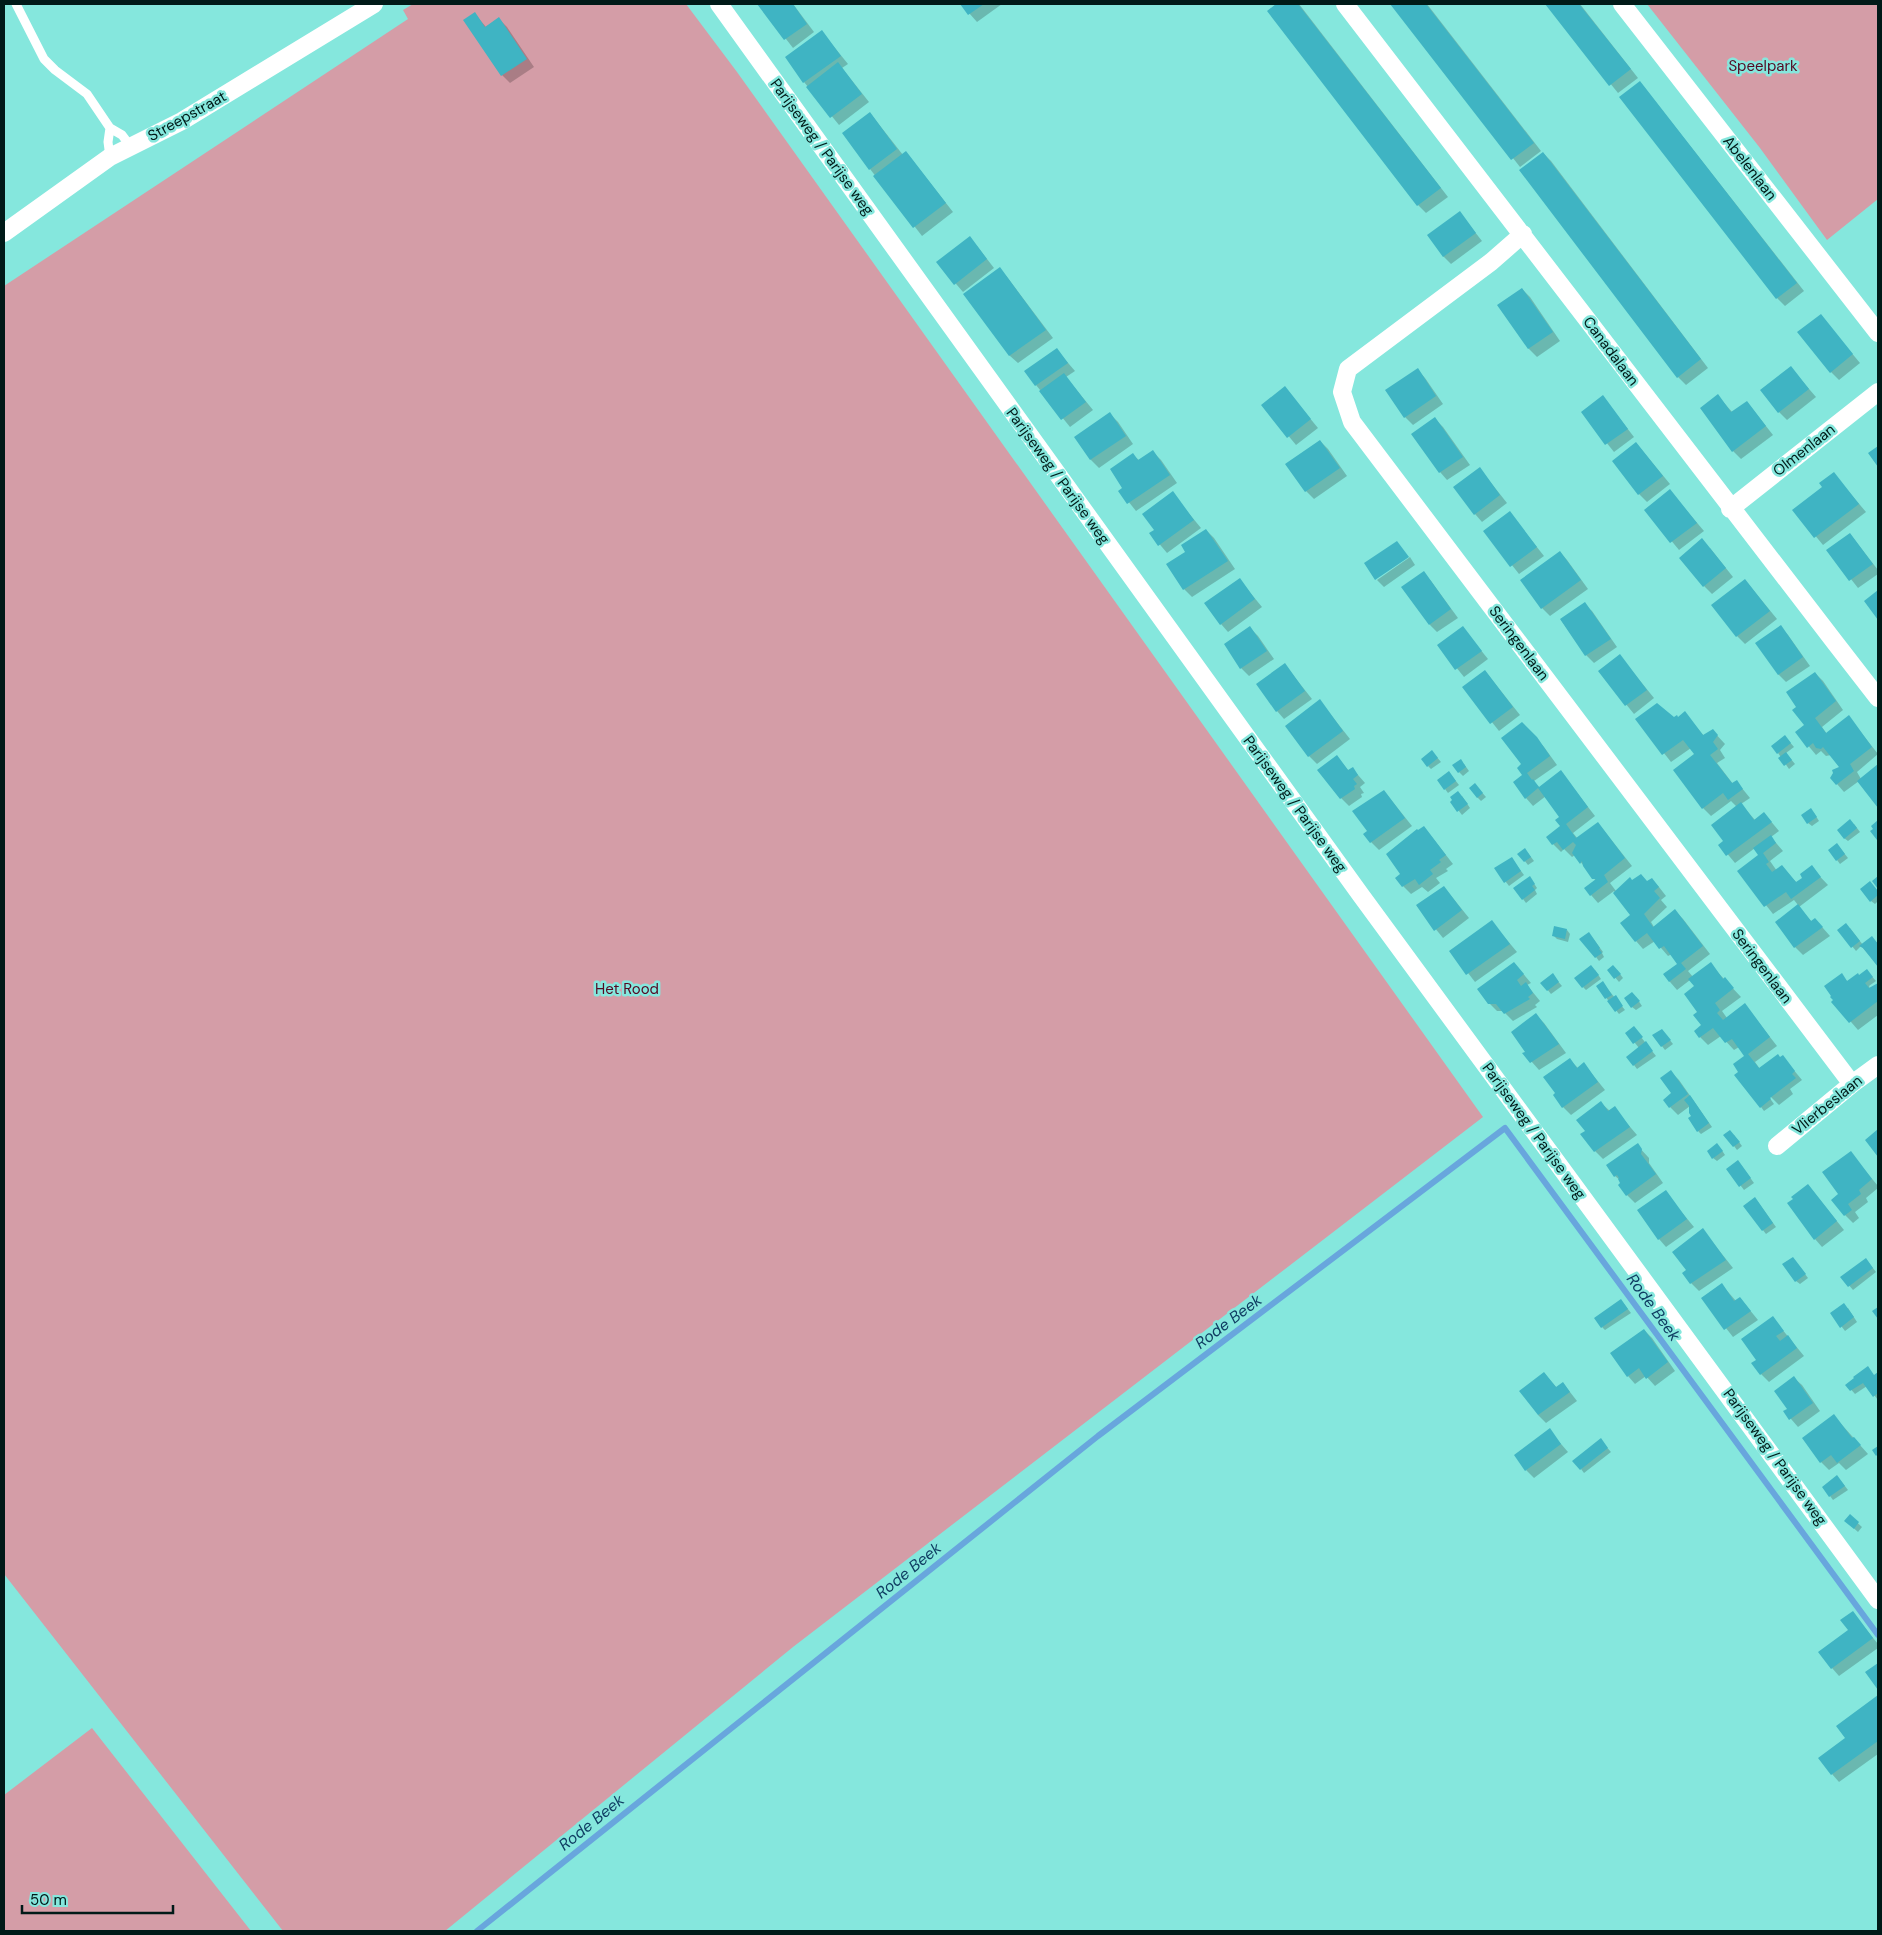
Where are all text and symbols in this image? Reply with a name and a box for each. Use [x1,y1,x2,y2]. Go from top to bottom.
park label: Speelpark [1728,56,1798,76]
street label: Parijseweg / Parijse weg [766,75,878,219]
street label: Streepstraat [144,86,230,146]
street label: Abelenlaan [1719,132,1781,204]
street label: Canadalaan [1578,312,1644,390]
street label: Parijseweg / Parijse weg [1002,404,1114,548]
street label: Olmenlaan [1769,419,1839,481]
street label: Seringenlaan [1484,602,1554,684]
street label: Parijseweg / Parijse weg [1239,732,1351,876]
street label: Seringenlaan [1727,925,1797,1007]
park label: Het Rood [595,979,659,999]
street label: Parijseweg / Parijse weg [1478,1059,1590,1203]
street label: Vlierbeslaan [1788,1071,1866,1139]
water label: Rode Beek [1622,1269,1686,1346]
water label: Rode Beek [1191,1289,1267,1353]
street label: Parijseweg / Parijse weg [1719,1385,1831,1529]
water label: Rode Beek [871,1537,946,1603]
water label: Rode Beek [554,1789,629,1855]
scale bar [22,1882,174,1914]
text: 50 m [30,1890,67,1910]

